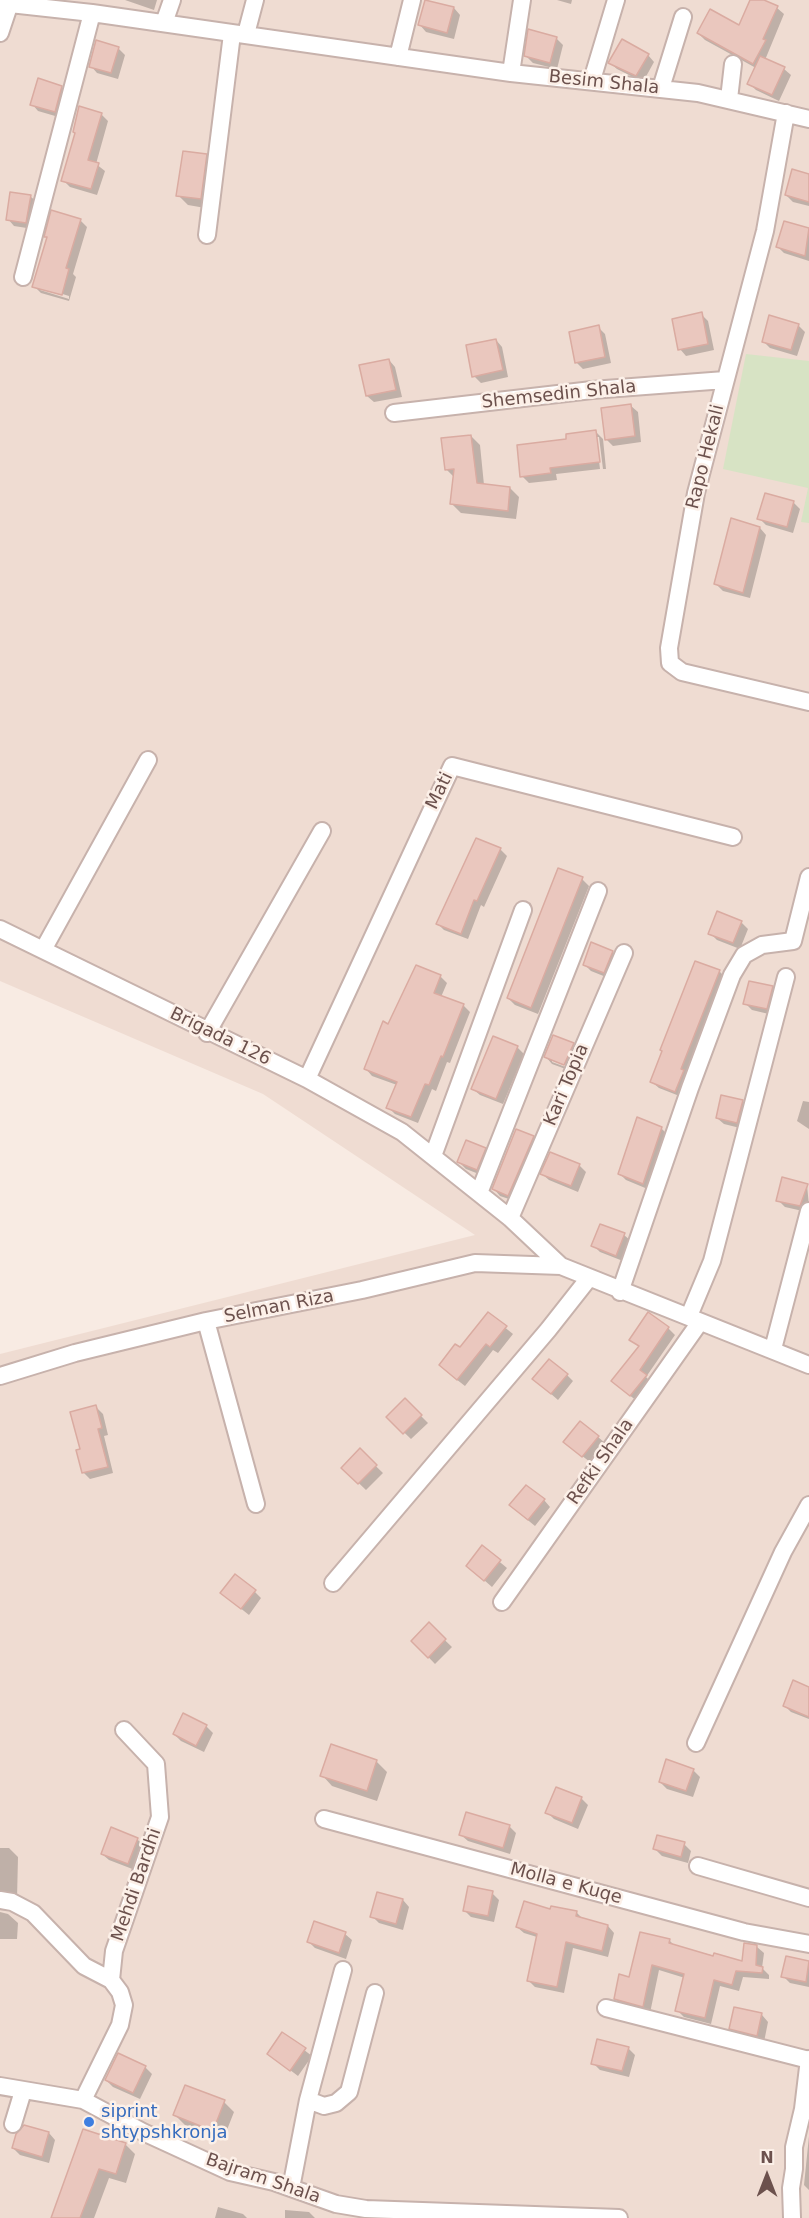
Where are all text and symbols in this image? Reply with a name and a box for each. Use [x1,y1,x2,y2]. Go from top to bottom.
street label: Besim Shala [548,66,660,100]
street label: Shemsedin Shala [481,376,637,414]
street label: Rapo Hekali [683,402,729,512]
street label: Mati [422,769,458,813]
street label: Brigada 126 [166,1003,274,1071]
street label: Kari Topia [540,1041,594,1129]
street label: Selman Riza [222,1286,336,1328]
street label: Refki Shala [563,1415,639,1509]
street label: Mehdi Bardhi [108,1825,166,1945]
street label: Molla e Kuqe [508,1859,624,1909]
place label: siprint shtypshkronja [101,2101,228,2144]
marker: siprint shtypshkronja [82,2115,96,2129]
north arrow [737,2146,797,2206]
text: N [760,2148,774,2167]
street label: Bajram Shala [203,2149,323,2209]

